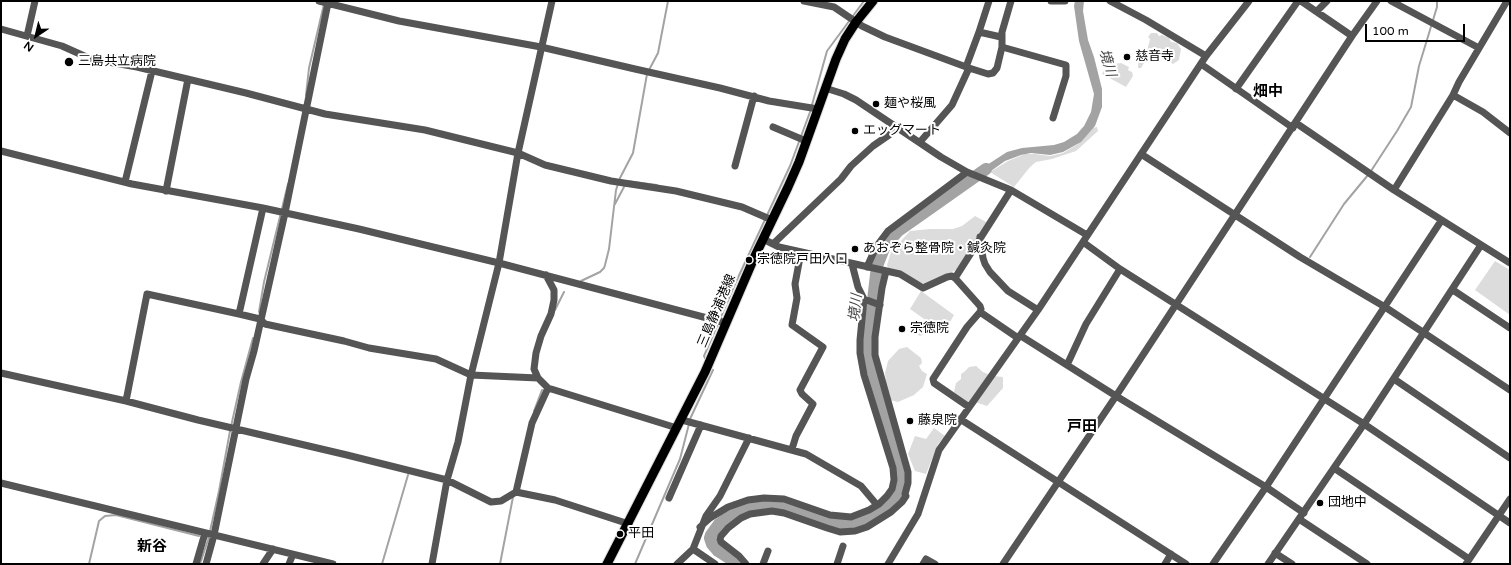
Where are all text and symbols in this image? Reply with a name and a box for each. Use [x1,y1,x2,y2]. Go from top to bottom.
north arrow [16,16,56,56]
scale bar [1367,16,1467,42]
text: 100 m [1372,24,1409,38]
text: N [21,38,36,54]
water label: 境川 [1095,47,1119,79]
place label: 慈音寺 [1135,49,1174,65]
marker: 慈音寺 [1122,52,1132,62]
place label: 三島共立病院 [78,54,156,70]
marker: 三島共立病院 [63,56,75,68]
district label: 畑中 [1253,83,1283,101]
place label: 麺や桜風 [884,96,936,112]
marker: 麺や桜風 [871,99,881,109]
place label: エッグマート [863,123,941,139]
marker: エッグマート [850,126,860,136]
place label: あおぞら整骨院・鍼灸院 [863,241,1006,257]
marker: あおぞら整骨院・鍼灸院 [850,244,860,254]
place label: 宗徳院戸田入口 [757,252,848,268]
marker: 宗徳院戸田入口 [744,255,754,265]
street label: 三島静浦港線 [695,272,739,350]
water label: 境川 [846,293,866,323]
place label: 宗徳院 [910,321,949,337]
marker: 宗徳院 [897,324,907,334]
place label: 藤泉院 [918,413,957,429]
marker: 藤泉院 [905,416,915,426]
district label: 戸田 [1067,418,1097,436]
place label: 団地中 [1328,495,1367,511]
marker: 団地中 [1315,498,1325,508]
place label: 平田 [628,526,654,542]
marker: 平田 [615,529,625,539]
district label: 新谷 [137,538,167,556]

